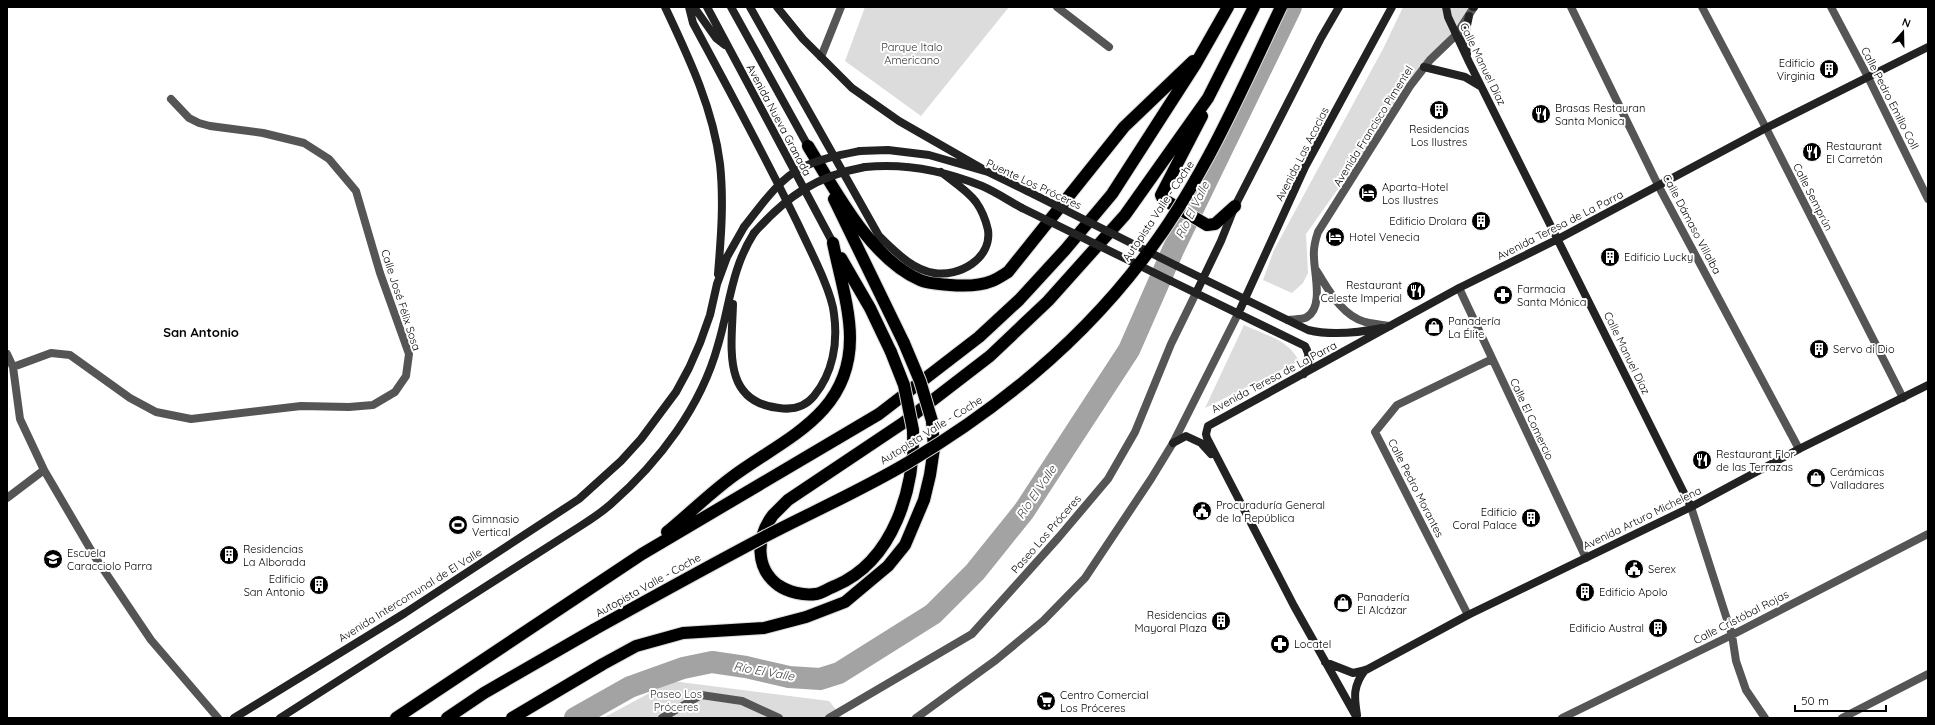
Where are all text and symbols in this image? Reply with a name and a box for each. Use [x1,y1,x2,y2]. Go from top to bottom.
north arrow [1883,12,1923,52]
text: N [1900,15,1913,31]
street label: Calle Manuel Díaz [1457,20,1509,108]
park label: Parque Italo Americano [881,40,943,67]
street label: Calle Pedro Emilio Coll [1858,44,1922,152]
place label: Edificio Virginia [1777,56,1815,83]
building icon: Edificio Virginia [1818,58,1840,80]
street label: Avenida Nueva Granada [744,62,814,178]
street label: Avenida Francisco Pimentel [1330,63,1416,189]
building icon: Residencias Los Ilustres [1428,99,1450,121]
place label: Brasas Restauran Santa Monica [1555,101,1645,128]
restaurant icon: Brasas Restauran Santa Monica [1530,103,1552,125]
street label: Avenida Las Acacias [1272,105,1332,203]
place label: Residencias Los Ilustres [1409,122,1469,149]
place label: Restaurant El Carretón [1826,139,1883,166]
restaurant icon: Restaurant El Carretón [1801,141,1823,163]
street label: Puente Los Próceres [984,156,1084,212]
street label: Autopista Valle - Coche [1119,158,1197,264]
street label: Calle Semprún [1790,161,1836,233]
street label: Calle Dámaso Villalba [1660,172,1724,276]
water label: Río El Valle [1172,178,1213,241]
place label: Aparta-Hotel Los Ilustres [1382,180,1448,207]
hotel icon: Aparta-Hotel Los Ilustres [1357,182,1379,204]
street label: Avenida Teresa de La Parra [1494,187,1626,263]
building icon: Edificio Drolara [1470,210,1492,232]
place label: Edificio Drolara [1389,214,1467,228]
hotel icon: Hotel Venecia [1324,226,1346,248]
place label: Hotel Venecia [1349,230,1420,244]
building icon: Edificio Lucky [1599,246,1621,268]
street label: Calle José Félix Sosa [378,248,424,352]
place label: Edificio Lucky [1624,250,1693,264]
place label: Restaurant Celeste Imperial [1320,278,1402,305]
restaurant icon: Restaurant Celeste Imperial [1405,280,1427,302]
place label: Farmacia Santa Mónica [1517,282,1586,309]
pharmacy icon: Farmacia Santa Mónica [1492,284,1514,306]
street label: Calle Manuel Díaz [1601,309,1653,397]
place label: Panadería La Élite [1448,314,1500,341]
shop icon: Panadería La Élite [1423,316,1445,338]
district label: San Antonio [163,324,239,340]
street label: Avenida Teresa de La Parra [1209,338,1339,416]
building icon: Servo di Dio [1808,338,1830,360]
place label: Servo di Dio [1833,342,1895,356]
street label: Calle El Comercio [1507,376,1557,462]
street label: Autopista Valle - Coche [877,393,985,467]
street label: Calle Pedro Morantes [1385,436,1447,540]
place label: Restaurant Flor de las Terrazas [1716,447,1795,474]
restaurant icon: Restaurant Flor de las Terrazas [1691,449,1713,471]
water label: Río El Valle [1013,461,1060,522]
place label: Cerámicas Valladares [1830,465,1884,492]
shop icon: Cerámicas Valladares [1805,467,1827,489]
street label: Avenida Arturo Michelena [1580,483,1704,553]
street label: Paseo Los Próceres [1008,492,1084,576]
place label: Procuraduría General de la República [1216,498,1325,525]
public building icon: Procuraduría General de la República [1191,500,1213,522]
place label: Edificio Coral Palace [1453,505,1517,532]
building icon: Edificio Coral Palace [1520,507,1542,529]
place label: Gimnasio Vertical [472,512,520,539]
sports icon: Gimnasio Vertical [447,514,469,536]
place label: Residencias La Alborada [243,542,306,569]
building icon: Residencias La Alborada [218,544,240,566]
street label: Avenida Intercomunal de El Valle [336,545,484,645]
place label: Escuela Caracciolo Parra [67,546,152,573]
school or university icon: Escuela Caracciolo Parra [42,548,64,570]
street label: Autopista Valle - Coche [593,550,703,620]
public building icon: Serex [1623,558,1645,580]
place label: Serex [1648,562,1676,576]
place label: Edificio San Antonio [244,572,305,599]
building icon: Edificio San Antonio [308,574,330,596]
building icon: Edificio Apolo [1574,581,1596,603]
place label: Edificio Apolo [1599,585,1668,599]
street label: Calle Cristóbal Rojas [1691,587,1791,647]
place label: Panadería El Alcázar [1357,590,1409,617]
shop icon: Panadería El Alcázar [1332,592,1354,614]
place label: Residencias Mayoral Plaza [1134,608,1207,635]
building icon: Residencias Mayoral Plaza [1210,610,1232,632]
building icon: Edificio Austral [1647,617,1669,639]
place label: Edificio Austral [1569,621,1644,635]
pharmacy icon: Locatel [1269,633,1291,655]
place label: Locatel [1294,637,1331,651]
water label: Río El Valle [733,658,797,684]
park label: Paseo Los Próceres [650,687,702,714]
scale bar [1795,687,1886,713]
place label: Centro Comercial Los Próceres [1060,688,1148,715]
supermarket icon: Centro Comercial Los Próceres [1035,690,1057,712]
text: 50 m [1801,693,1829,708]

